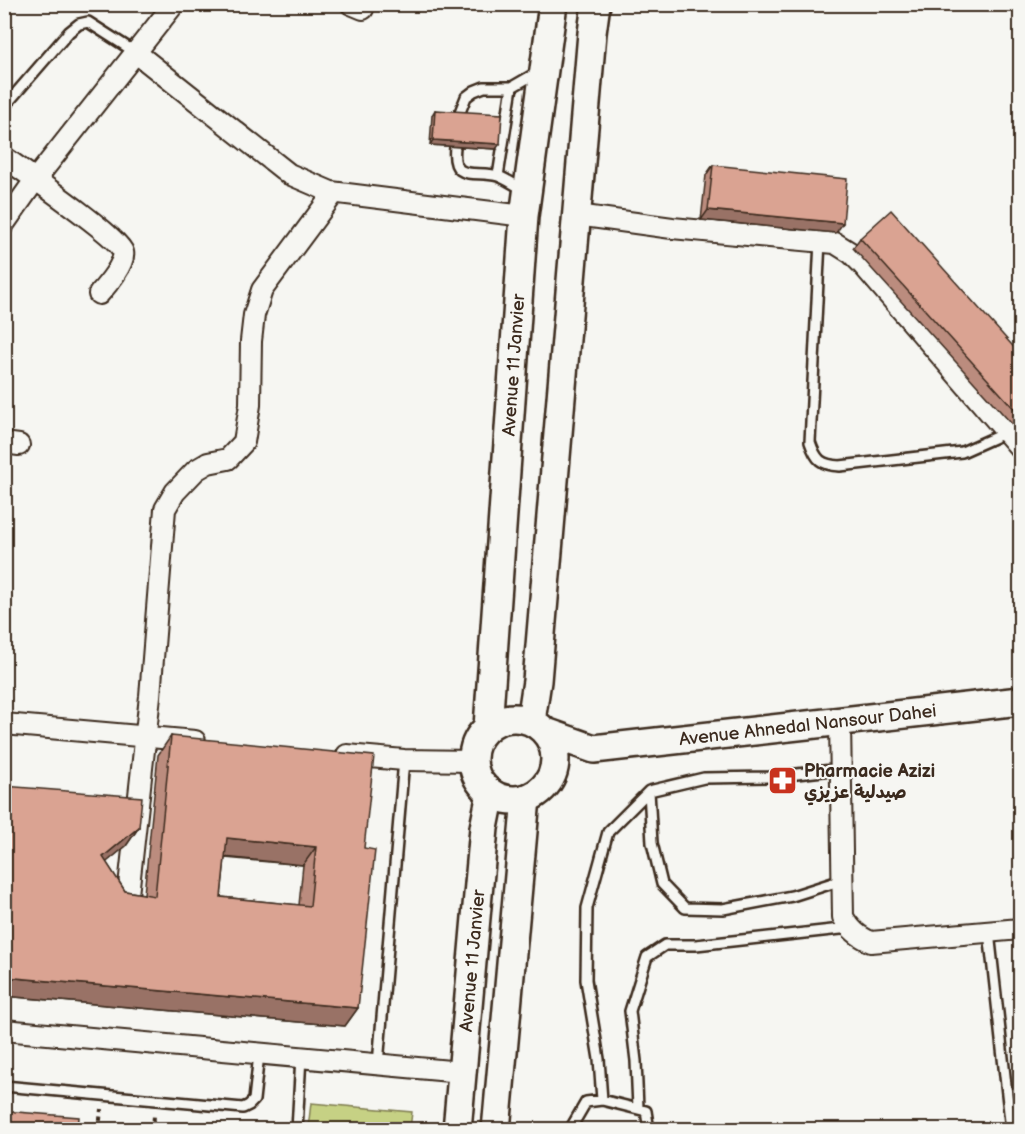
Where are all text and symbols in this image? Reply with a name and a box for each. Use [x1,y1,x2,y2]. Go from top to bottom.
street label: Avenue 11 Janvier [499,293,530,437]
street label: Avenue Ahnedal Nansour Dahei [678,700,938,750]
place label: Pharmacie Azizi صيدلية عزيزي [804,761,935,806]
pharmacy icon: Pharmacie Azizi صيدلية عزيزي [767,765,799,797]
street label: Avenue 11 Janvier [456,888,489,1033]

